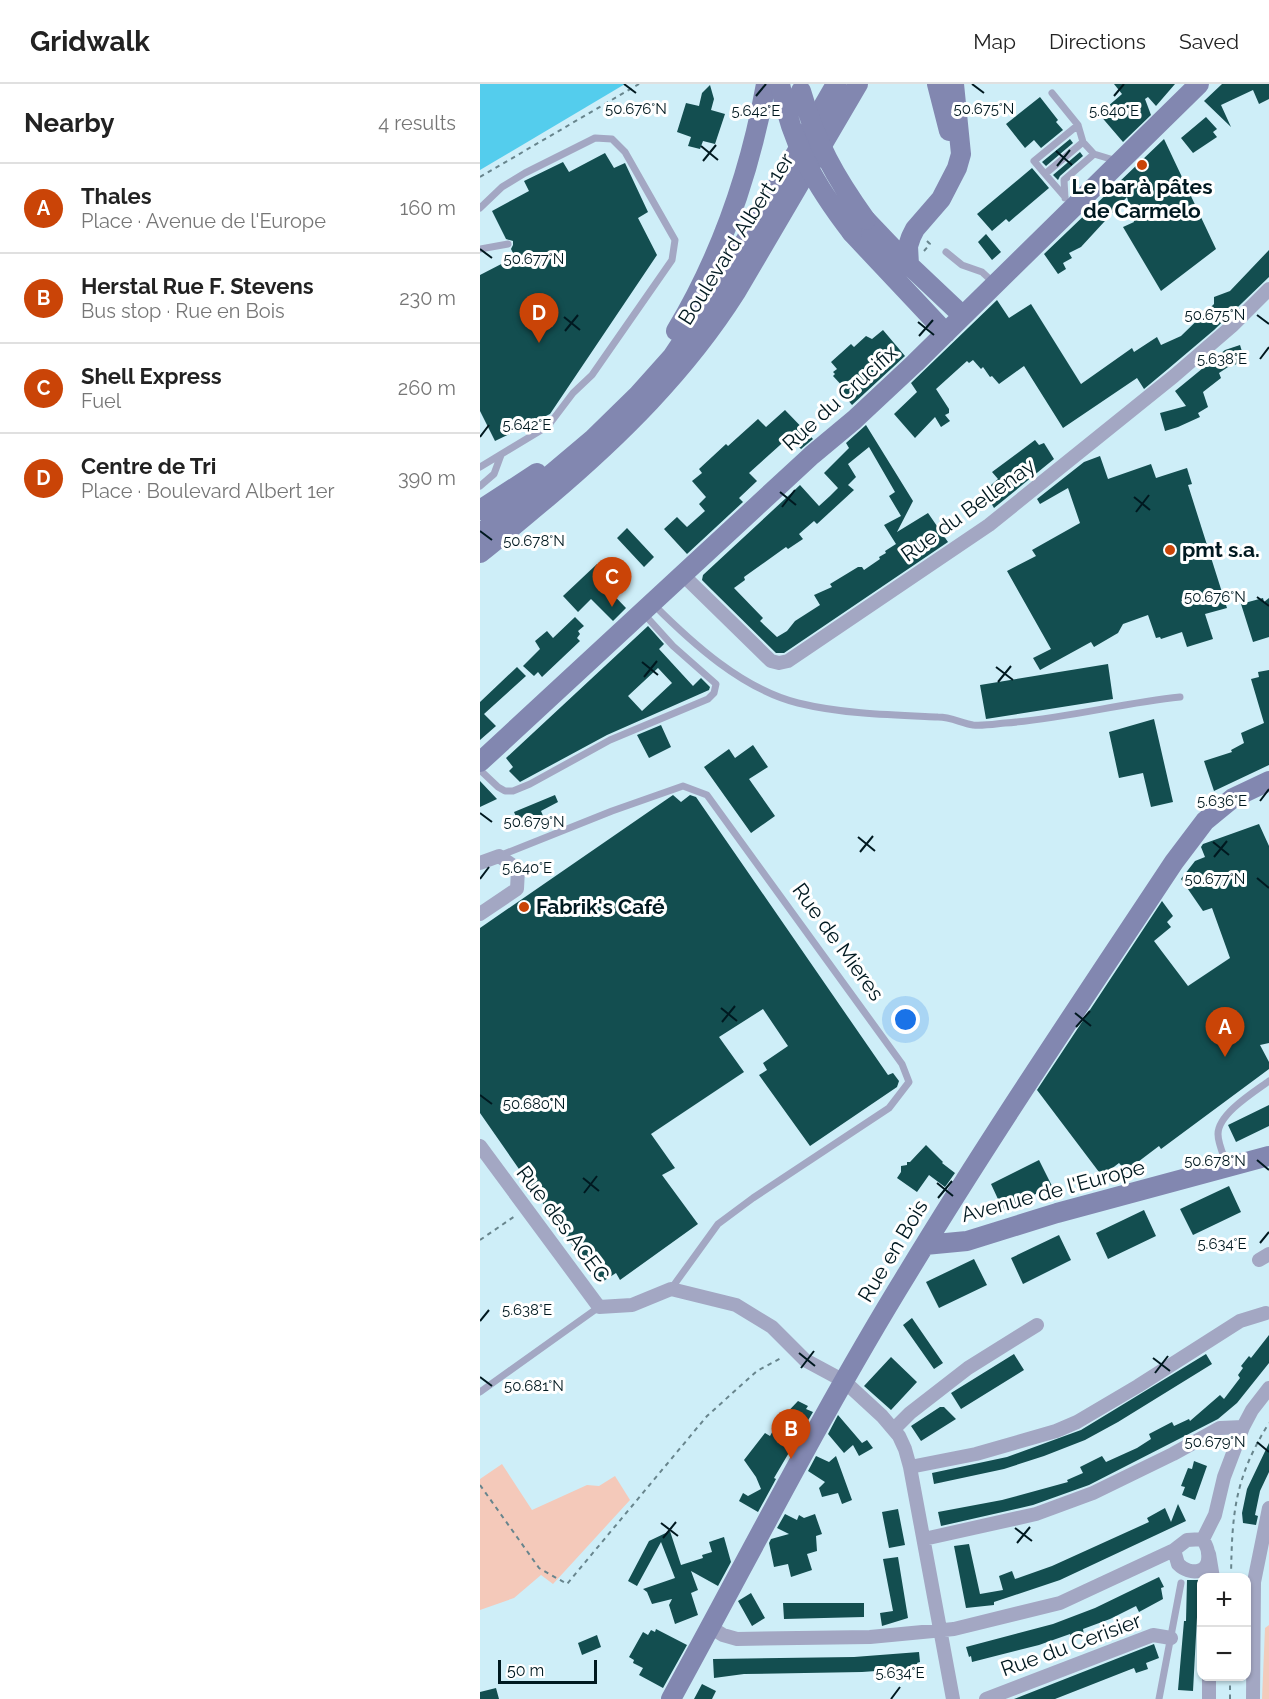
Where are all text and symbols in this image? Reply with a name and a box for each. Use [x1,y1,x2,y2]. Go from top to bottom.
text: Gridwalk [30,25,150,58]
text: Map [973,29,1016,54]
text: Directions [1049,29,1146,54]
text: Saved [1179,29,1239,54]
text: 50.676°N [605,100,667,118]
text: 50.675°N [954,100,1014,118]
text: 5.642°E [732,102,781,120]
text: 5.640°E [1089,102,1139,120]
text: Nearby [24,108,114,138]
text: 4 results [378,111,456,135]
street label: Boulevard Albert 1er [673,148,799,329]
marker: Le bar à pâtes de Carmelo [1135,158,1149,172]
place label: Le bar à pâtes de Carmelo [1071,174,1213,223]
text: Thales [81,183,152,209]
text: A [37,196,50,220]
text: 160 m [400,196,456,220]
text: Place · Avenue de l'Europe [81,209,326,233]
text: 50.677°N [504,250,564,268]
text: Herstal Rue F. Stevens [81,273,314,299]
text: B [37,286,50,310]
text: 230 m [399,286,456,310]
pin: D [520,294,558,343]
text: Bus stop · Rue en Bois [81,299,285,323]
text: 50.675°N [1185,306,1245,324]
street label: Rue du Crucifix [777,339,903,456]
text: 5.638°E [1197,350,1247,368]
text: Shell Express [81,363,222,389]
text: C [37,376,50,400]
text: 260 m [398,376,456,400]
text: Fuel [81,389,121,413]
text: 5.642°E [503,416,552,434]
text: Centre de Tri [81,453,216,479]
street label: Rue du Bellenay [896,453,1040,567]
text: D [36,466,51,490]
text: 390 m [398,466,456,490]
text: Place · Boulevard Albert 1er [81,479,335,503]
text: 50.678°N [503,532,565,550]
place label: pmt s.a. [1182,537,1260,562]
marker: pmt s.a. [1163,543,1177,557]
pin: C [592,558,632,607]
text: 50.676°N [1184,588,1246,606]
text: 5.636°E [1197,792,1247,810]
text: 50.679°N [503,813,565,831]
text: 5.640°E [502,859,552,877]
text: 50.677°N [1185,870,1245,888]
street label: Rue de Mieres [787,878,889,1005]
place label: Fabrik's Café [536,894,665,919]
marker: Fabrik's Café [517,900,531,914]
your location [891,1005,920,1034]
pin: A [1206,1008,1244,1057]
text: 50.680°N [503,1095,565,1113]
text: 50.678°N [1184,1152,1246,1170]
street label: Avenue de l'Europe [958,1154,1147,1227]
street label: Rue des ACEC [512,1161,615,1287]
street label: Rue en Bois [852,1195,933,1306]
text: 5.634°E [1197,1235,1247,1253]
text: 5.638°E [502,1301,552,1319]
text: 50.681°N [504,1377,564,1395]
pin: B [772,1410,810,1459]
text: 50.679°N [1184,1433,1246,1451]
map controls [1197,1573,1251,1681]
button: + [1197,1573,1251,1627]
street label: Rue du Cerisier [997,1607,1145,1682]
button: − [1197,1627,1251,1681]
scale bar [498,1657,597,1684]
text: 50 m [507,1661,544,1680]
text: 5.634°E [875,1664,925,1682]

